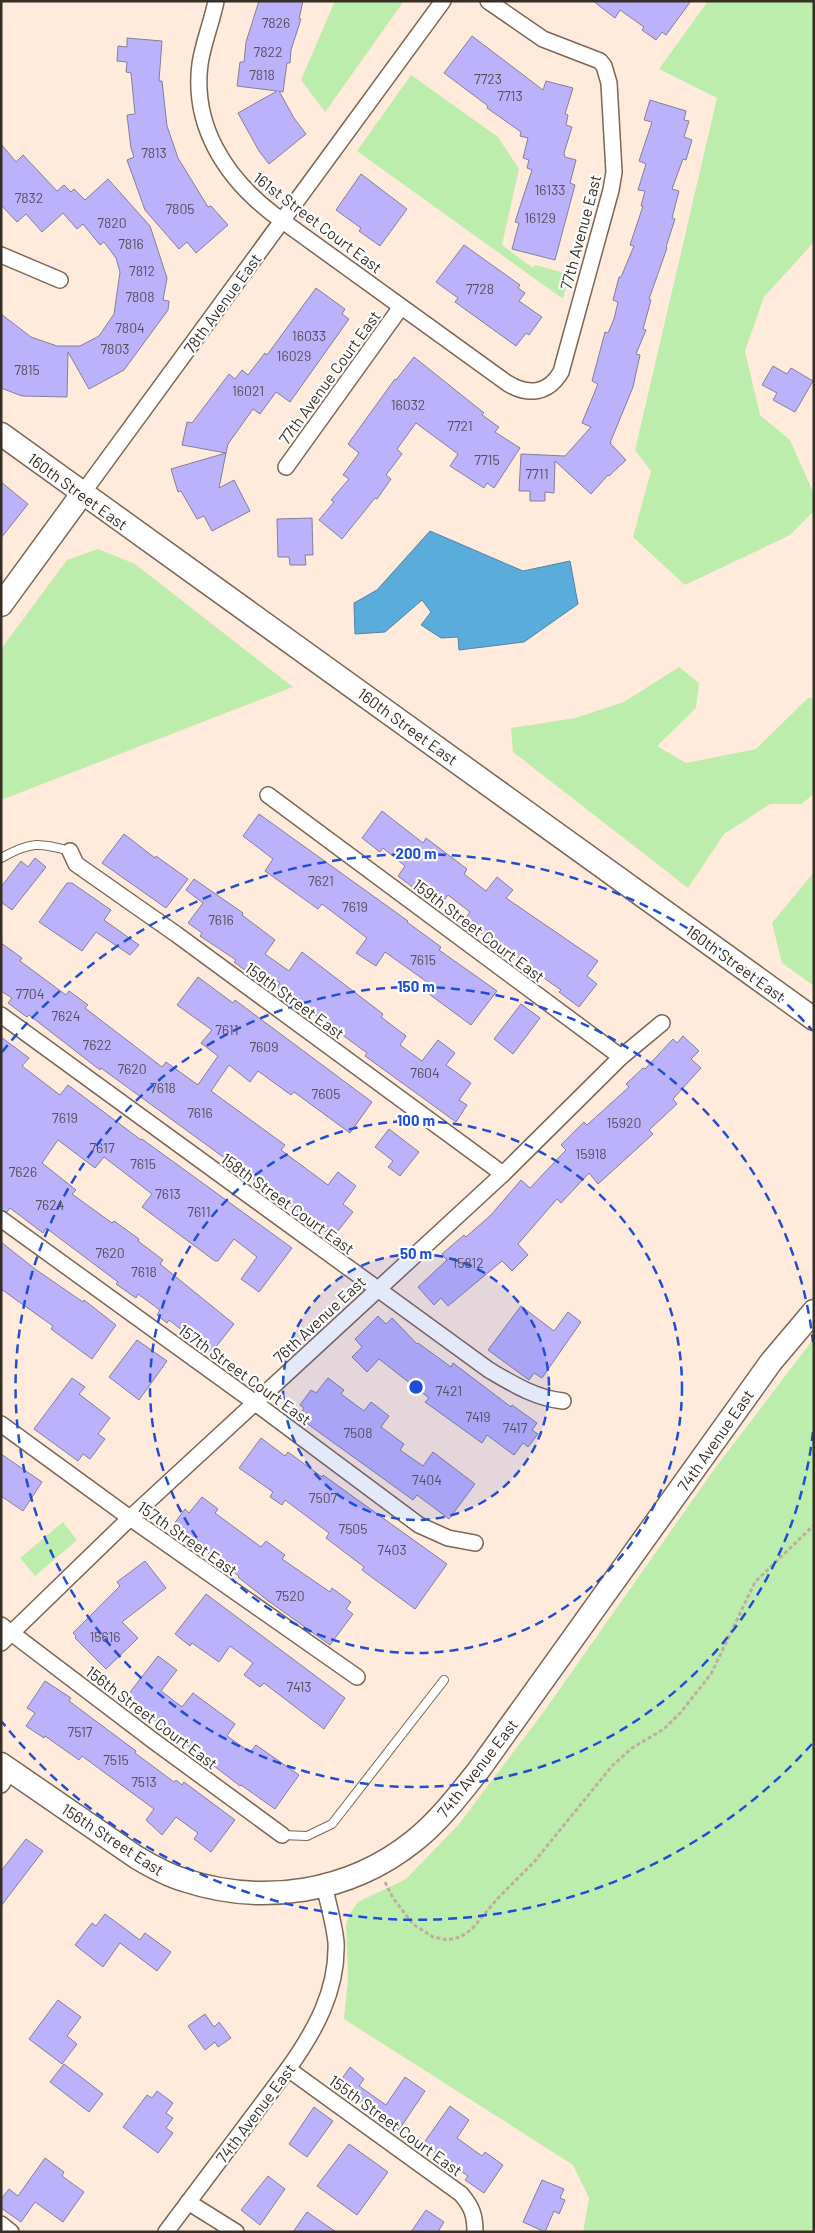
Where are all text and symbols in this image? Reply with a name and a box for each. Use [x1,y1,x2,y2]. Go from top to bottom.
house number: 7826 [262,14,290,31]
house number: 7822 [254,43,282,60]
house number: 7818 [249,66,275,83]
house number: 7723 [474,70,502,87]
house number: 7713 [497,87,523,104]
house number: 7813 [141,144,167,161]
street label: 161st Street Court East [250,167,386,277]
street label: 77th Avenue East [556,172,604,292]
house number: 16133 [534,181,566,198]
house number: 7832 [15,189,43,206]
house number: 7805 [165,200,195,217]
house number: 16129 [524,209,556,226]
house number: 7820 [97,214,127,231]
house number: 7816 [118,235,144,252]
street label: 78th Avenue East [179,249,265,357]
house number: 7812 [129,262,155,279]
house number: 7728 [466,280,494,297]
house number: 7808 [125,288,155,305]
street label: 77th Avenue Court East [274,307,384,447]
house number: 7804 [115,319,145,336]
house number: 16033 [292,327,326,344]
house number: 7803 [100,340,130,357]
house number: 16029 [277,347,311,364]
house number: 7815 [14,361,40,378]
house number: 16021 [232,382,264,399]
house number: 16032 [391,396,425,413]
house number: 7721 [447,417,473,434]
street label: 160th Street East [24,448,132,534]
house number: 7715 [474,451,500,468]
house number: 7711 [525,465,549,482]
street label: 160th Street East [354,683,462,769]
text: 200 m [395,844,437,862]
house number: 7621 [308,872,334,889]
street label: 159th Street Court East [409,874,549,986]
house number: 7619 [342,898,368,915]
house number: 7616 [208,911,234,928]
street label: 160th Street East [682,920,790,1006]
house number: 7615 [410,951,436,968]
street label: 159th Street East [242,958,348,1042]
text: 150 m [397,977,435,995]
house number: 7704 [16,985,44,1002]
house number: 7624 [51,1007,81,1024]
house number: 7611 [215,1021,239,1038]
house number: 7622 [83,1036,111,1053]
house number: 7609 [249,1038,279,1055]
house number: 7620 [117,1060,147,1077]
house number: 7604 [410,1064,440,1081]
house number: 7618 [150,1079,176,1096]
house number: 7605 [312,1085,340,1102]
house number: 7616 [187,1104,213,1121]
house number: 7619 [52,1109,78,1126]
text: 100 m [397,1111,435,1129]
house number: 15920 [607,1114,641,1131]
house number: 7617 [89,1139,115,1156]
house number: 15918 [575,1145,607,1162]
street label: 158th Street Court East [218,1148,358,1258]
house number: 7615 [130,1155,156,1172]
house number: 7626 [9,1163,37,1180]
house number: 7613 [155,1185,181,1202]
house number: 7624 [35,1196,65,1213]
house number: 7611 [187,1203,211,1220]
house number: 7620 [95,1244,125,1261]
text: 50 m [400,1244,432,1262]
house number: 15812 [452,1254,484,1271]
house number: 7618 [131,1263,157,1280]
street label: 76th Avenue East [269,1272,369,1366]
street label: 157th Street Court East [175,1319,315,1429]
centre of rings [407,1378,425,1396]
house number: 7421 [436,1382,462,1399]
street label: 74th Avenue East [673,1386,757,1494]
house number: 7419 [465,1408,491,1425]
house number: 7417 [503,1419,528,1436]
house number: 7508 [343,1424,373,1441]
house number: 7404 [412,1471,442,1488]
house number: 7507 [309,1489,338,1506]
street label: 157th Street East [135,1497,241,1579]
house number: 7505 [339,1520,367,1537]
house number: 7403 [377,1541,407,1558]
house number: 7520 [275,1587,305,1604]
house number: 15616 [89,1628,121,1645]
street label: 156th Street Court East [82,1661,222,1773]
house number: 7413 [286,1678,312,1695]
street label: 74th Avenue East [433,1715,521,1821]
house number: 7517 [68,1723,93,1740]
house number: 7515 [103,1751,129,1768]
house number: 7513 [131,1773,157,1790]
street label: 156th Street East [58,1799,168,1879]
street label: 74th Avenue East [211,2060,299,2166]
street label: 155th Street Court East [326,2070,466,2180]

